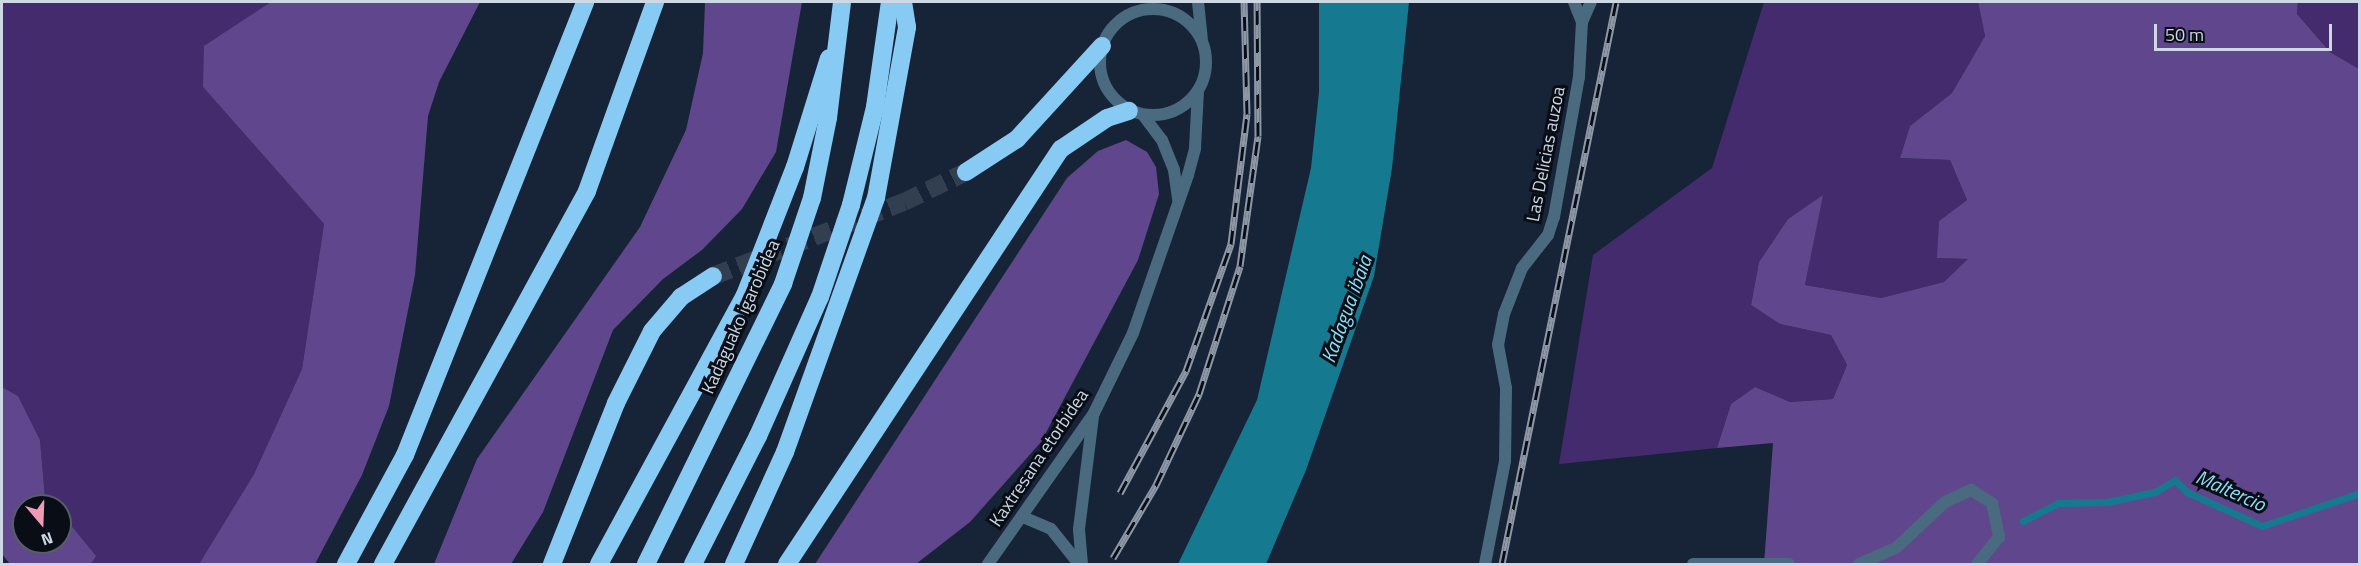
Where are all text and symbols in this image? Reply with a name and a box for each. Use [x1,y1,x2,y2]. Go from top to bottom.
scale bar [2157,12,2336,50]
text: 50 m [2165,21,2204,48]
street label: Las Delicias auzoa [1522,85,1570,223]
street label: Kadaguako igarobidea [697,237,785,397]
water label: Kadagua ibaia [1316,252,1376,366]
street label: Kaxtresana etorbidea [985,385,1093,531]
water label: Maltercio [2193,464,2269,516]
north arrow [12,494,72,554]
text: N [38,526,56,552]

